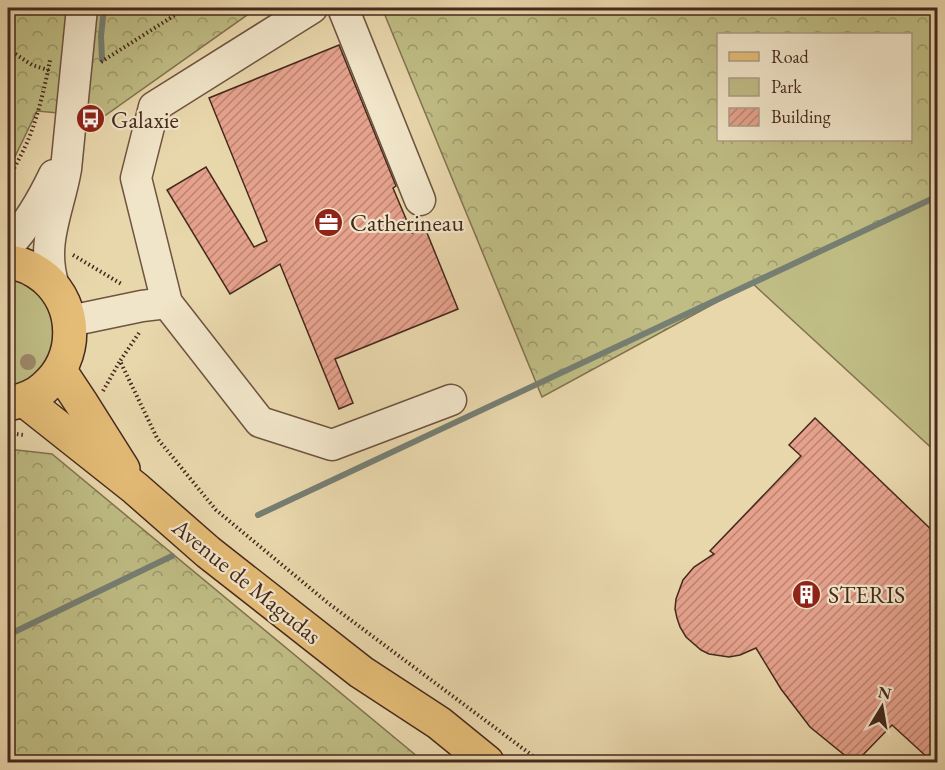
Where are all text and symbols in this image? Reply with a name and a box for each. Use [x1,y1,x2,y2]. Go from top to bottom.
legend [717,33,912,141]
text: Road [771,45,810,68]
text: Park [771,75,802,98]
bus stop icon: Galaxie [74,103,106,135]
place label: Galaxie [111,104,179,135]
text: Building [771,105,831,128]
office icon: Catherineau [313,206,345,238]
place label: Catherineau [350,207,464,238]
street label: Avenue de Magudas [165,511,328,651]
building icon: STERIS [791,578,823,610]
place label: STERIS [828,579,905,610]
north arrow [852,677,912,737]
text: N [876,681,893,704]

